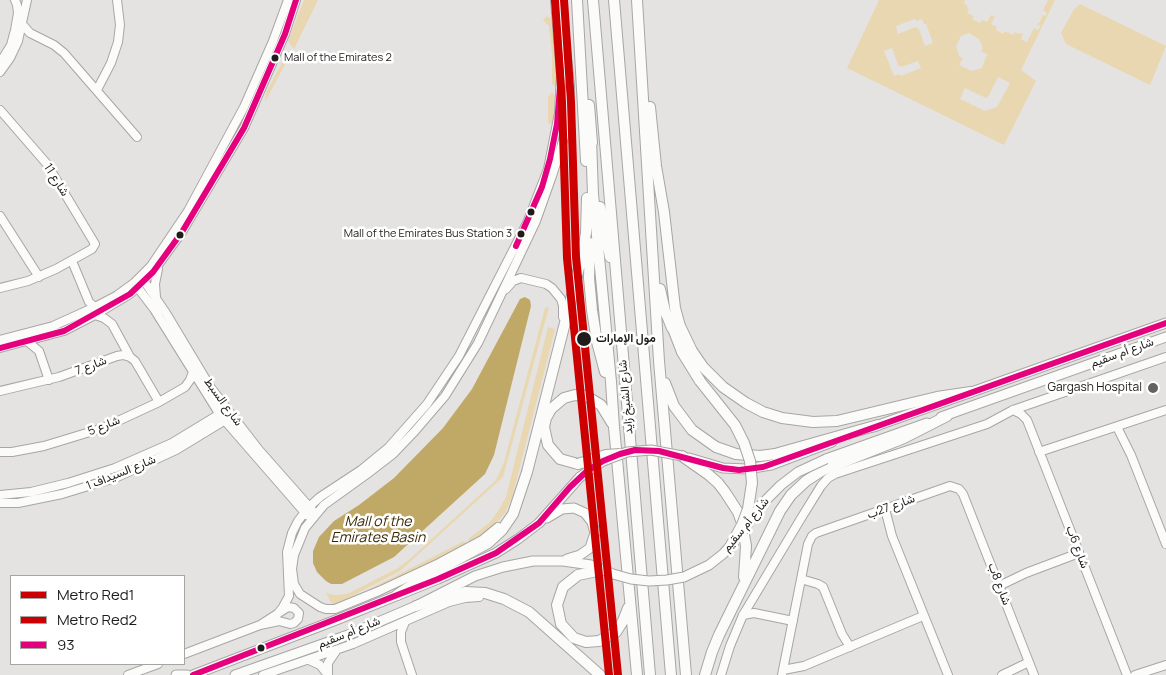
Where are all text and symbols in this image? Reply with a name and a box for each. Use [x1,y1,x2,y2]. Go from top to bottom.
place label: Mall of the Emirates 2 [284,51,392,65]
marker: Mall of the Emirates 2 [270,53,280,63]
street label: شارع 11 [40,161,72,199]
unlabelled marker [526,207,536,217]
place label: Mall of the Emirates Bus Station 3 [344,227,512,241]
marker: Mall of the Emirates Bus Station 3 [516,229,526,239]
unlabelled marker [175,230,185,240]
marker: مول الإمارات [575,330,593,348]
place label: مول الإمارات [596,332,656,346]
street label: شارع أم سقيم [1088,335,1156,371]
street label: شارع 7 [73,353,109,379]
street label: شارع الشيخ زايد [616,359,636,435]
street label: شارع السبط [201,375,245,429]
place label: Gargash Hospital [1047,381,1142,395]
marker: Gargash Hospital [1146,381,1160,395]
street label: شارع 5 [86,413,122,439]
street label: شارع السيداف 1 [84,452,158,494]
street label: شارع 27ب [865,492,917,522]
street label: شارع أم سقيم [720,495,772,555]
water label: Mall of the Emirates Basin [331,514,425,546]
street label: شارع 6ب [1062,524,1092,570]
street label: شارع 8ب [984,561,1014,607]
legend [10,575,185,665]
text: Metro Red1 [57,584,134,605]
text: Metro Red2 [57,609,137,630]
street label: شارع أم سقيم [316,614,382,652]
text: 93 [57,634,75,655]
unlabelled marker [256,643,266,653]

